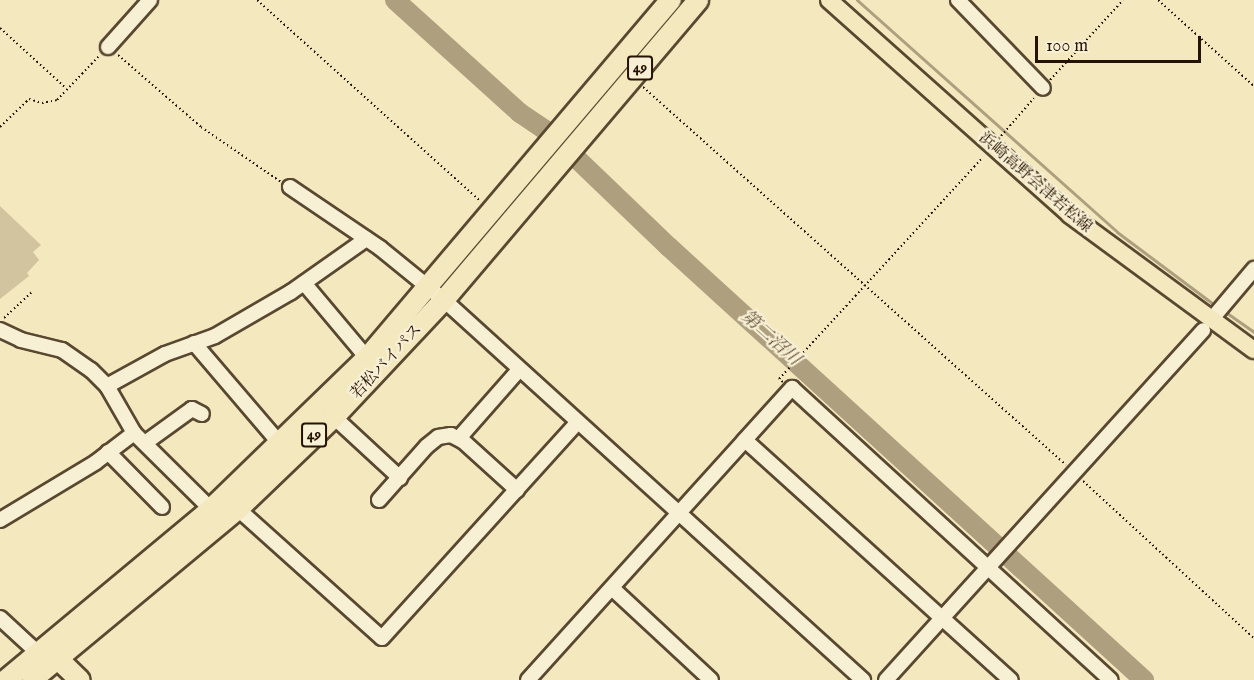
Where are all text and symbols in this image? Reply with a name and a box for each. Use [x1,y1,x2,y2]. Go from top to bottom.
scale bar [1038,24,1204,62]
text: 100 m [1046,35,1088,58]
road number: 49 [626,56,654,80]
street label: 浜崎高野会津若松線 [974,129,1096,237]
water label: 第二沼川 [736,307,804,371]
street label: 若松バイパス [347,320,427,404]
road number: 49 [300,423,328,447]

